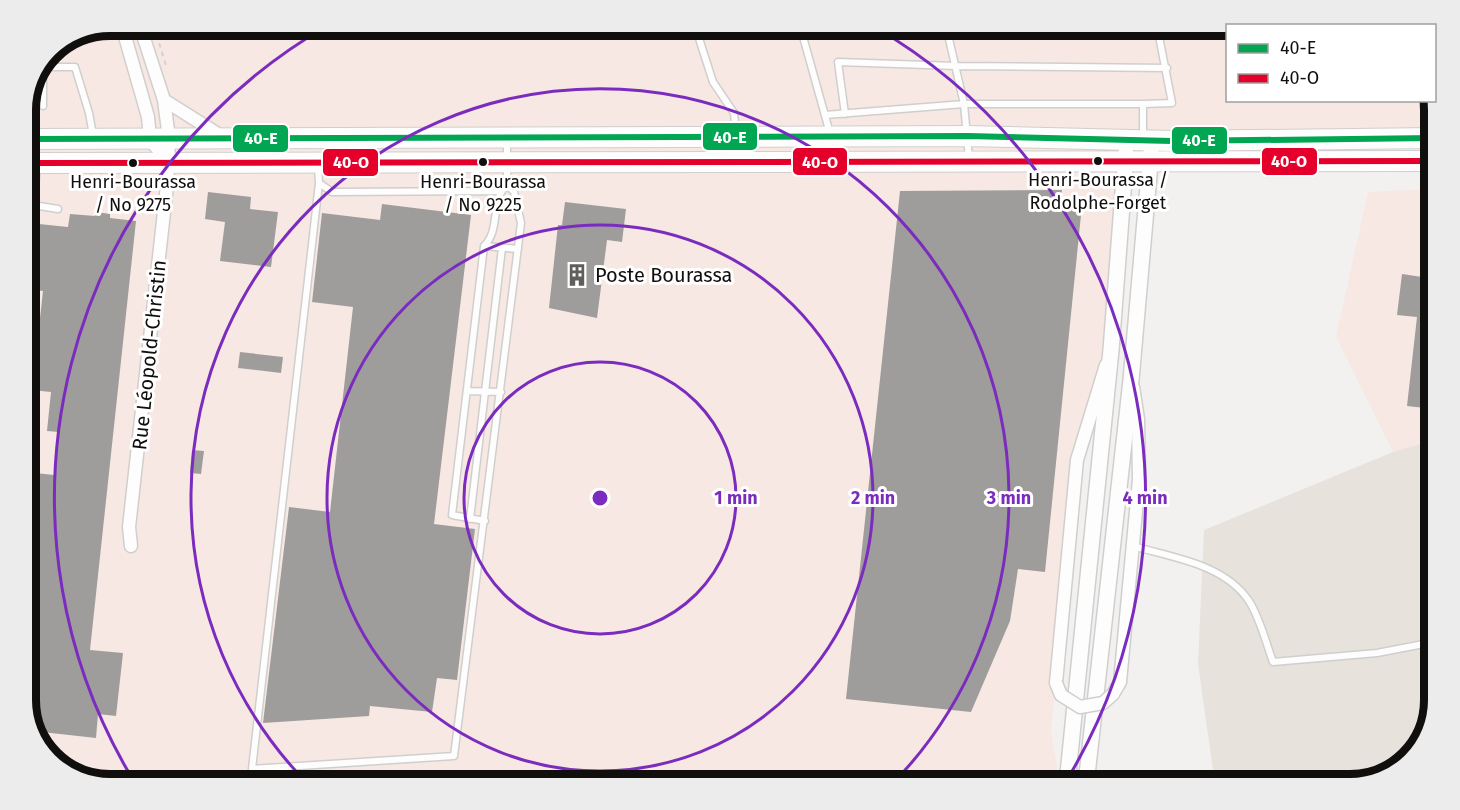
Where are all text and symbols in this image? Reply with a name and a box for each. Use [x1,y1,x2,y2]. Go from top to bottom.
legend [1226,24,1436,102]
text: 40-E [1280,37,1317,59]
text: 40-O [1280,67,1319,89]
line badge: 40-E [702,122,758,151]
line badge: 40-E [232,124,289,153]
line badge: 40-E [1171,126,1228,155]
text: 40-E [713,128,747,147]
text: 40-E [244,129,278,148]
text: 40-E [1182,131,1216,150]
line badge: 40-O [792,147,848,176]
line badge: 40-O [1261,147,1318,176]
line badge: 40-O [322,148,379,177]
text: 40-O [1271,152,1307,171]
text: 40-O [333,153,369,172]
text: 40-O [802,153,838,172]
marker: Henri-Bourassa / Rodolphe-Forget [1092,155,1104,167]
marker: Henri-Bourassa / No 9225 [477,156,489,168]
marker: Henri-Bourassa / No 9275 [127,157,139,169]
place label: Henri-Bourassa / Rodolphe-Forget [1028,169,1168,214]
place label: Henri-Bourassa / No 9275 [70,171,196,216]
place label: Henri-Bourassa / No 9225 [420,171,546,216]
street label: Rue Léopold-Christin [127,259,171,451]
building icon: Poste Bourassa [564,262,590,288]
place label: Poste Bourassa [595,263,733,287]
text: 1 min [714,487,758,509]
text: 2 min [851,487,895,509]
text: 3 min [986,487,1031,509]
text: 4 min [1122,487,1168,509]
centre of rings [590,488,610,508]

